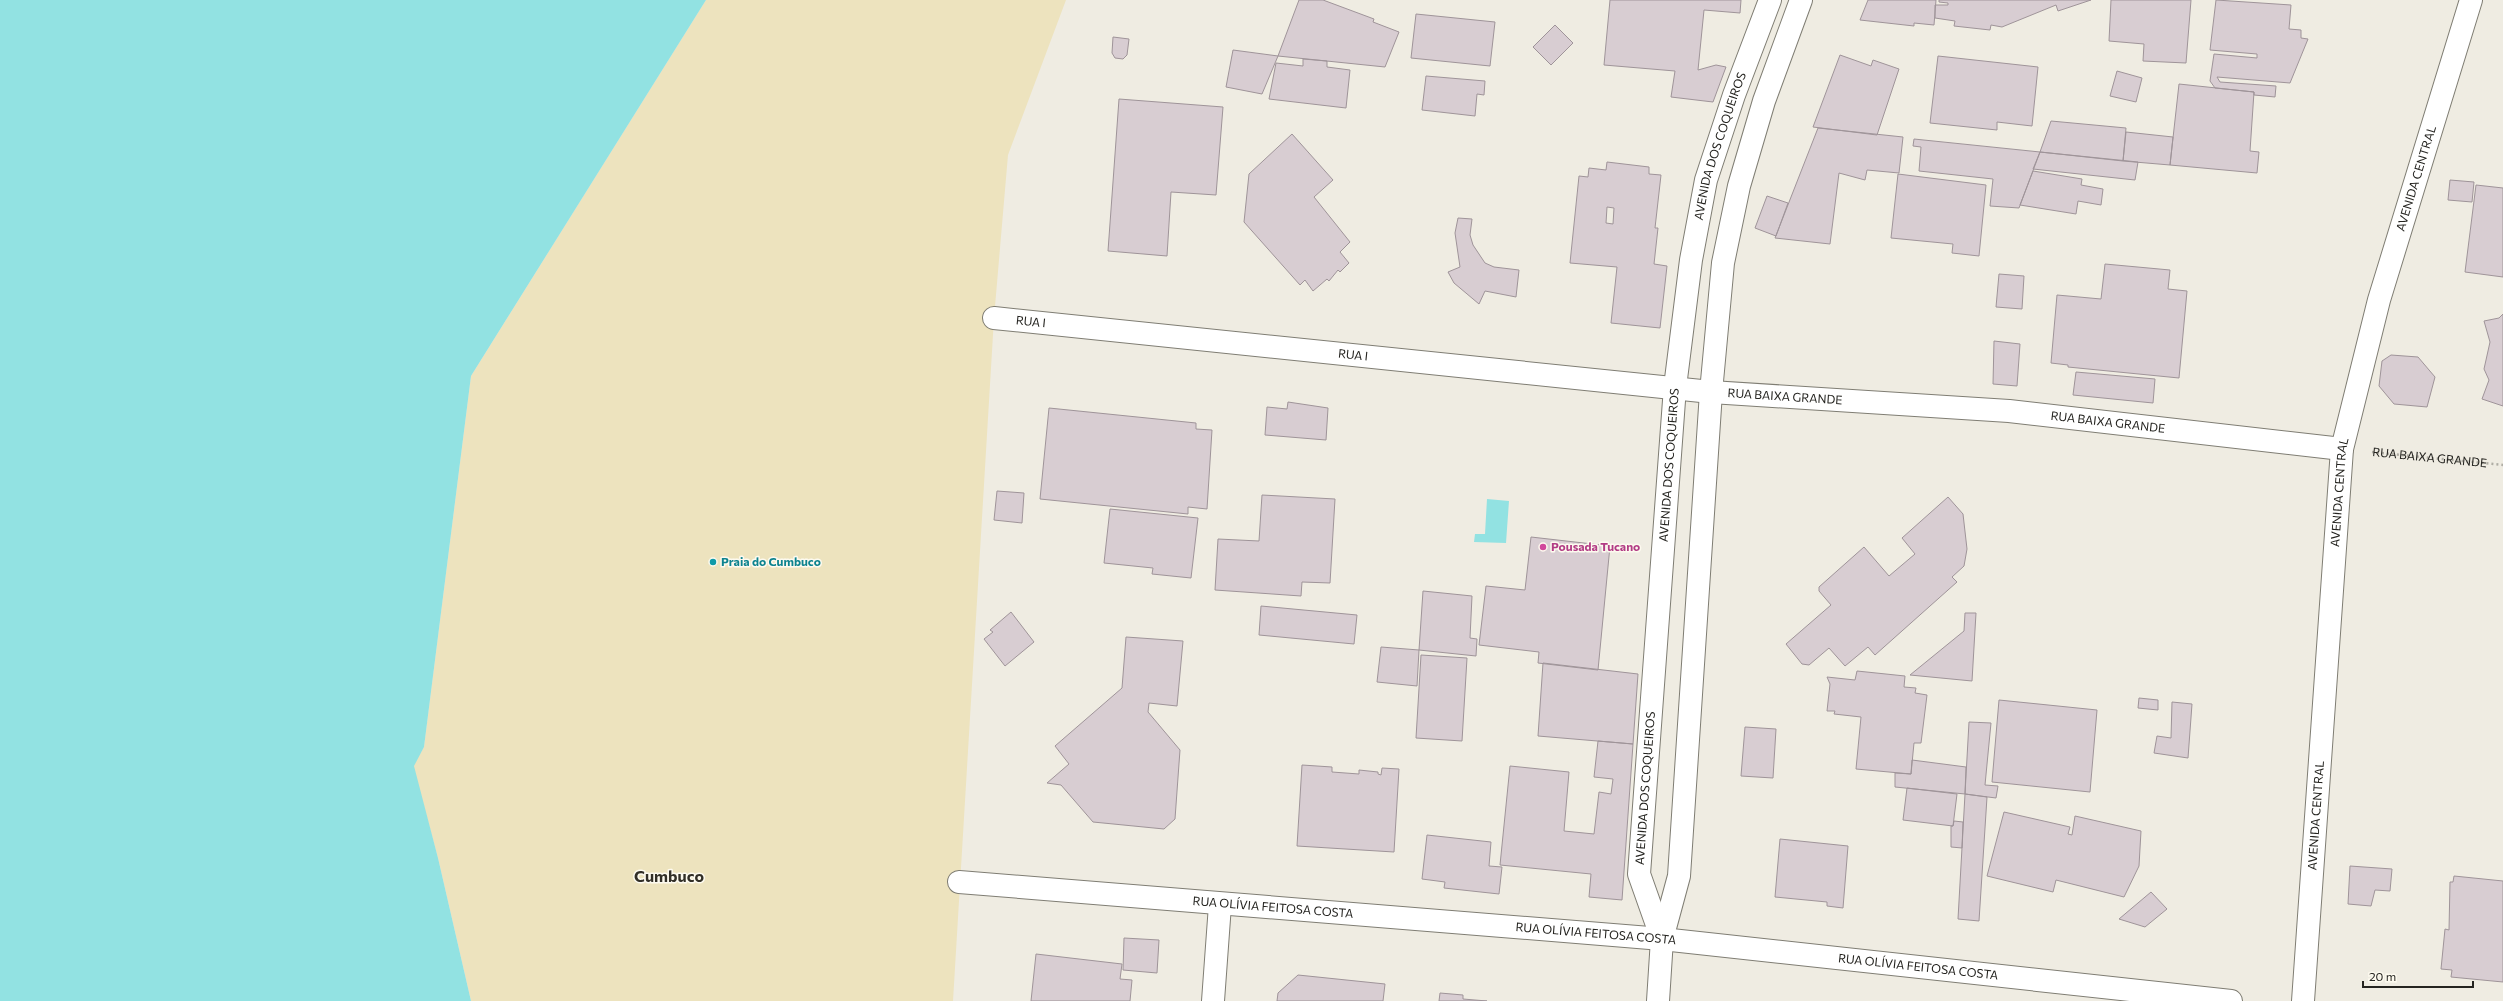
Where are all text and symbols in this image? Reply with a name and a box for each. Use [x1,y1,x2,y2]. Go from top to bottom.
street label: AVENIDA DOS COQUEIROS [1691,70,1748,221]
street label: AVENIDA CENTRAL [2393,124,2438,233]
street label: RUA I [1015,312,1047,329]
street label: RUA I [1337,346,1369,363]
street label: RUA BAIXA GRANDE [1727,385,1843,406]
street label: AVENIDA DOS COQUEIROS [1656,388,1681,542]
street label: RUA BAIXA GRANDE [2050,408,2166,435]
street label: AVENIDA CENTRAL [2327,436,2351,547]
street label: RUA BAIXA GRANDE [2372,444,2488,469]
place label: Pousada Tucano [1551,539,1640,553]
marker: Pousada Tucano [1538,542,1548,552]
place label: Praia do Cumbuco [721,554,821,568]
marker: Praia do Cumbuco [708,557,718,567]
street label: AVENIDA DOS COQUEIROS [1632,711,1657,865]
street label: AVENIDA CENTRAL [2304,760,2326,871]
district label: Cumbuco [634,866,704,885]
street label: RUA OLÍVIA FEITOSA COSTA [1192,893,1354,920]
street label: RUA OLÍVIA FEITOSA COSTA [1515,919,1677,947]
street label: RUA OLÍVIA FEITOSA COSTA [1837,950,1999,982]
scale bar [2363,963,2473,989]
text: 20 m [2369,969,2396,983]

